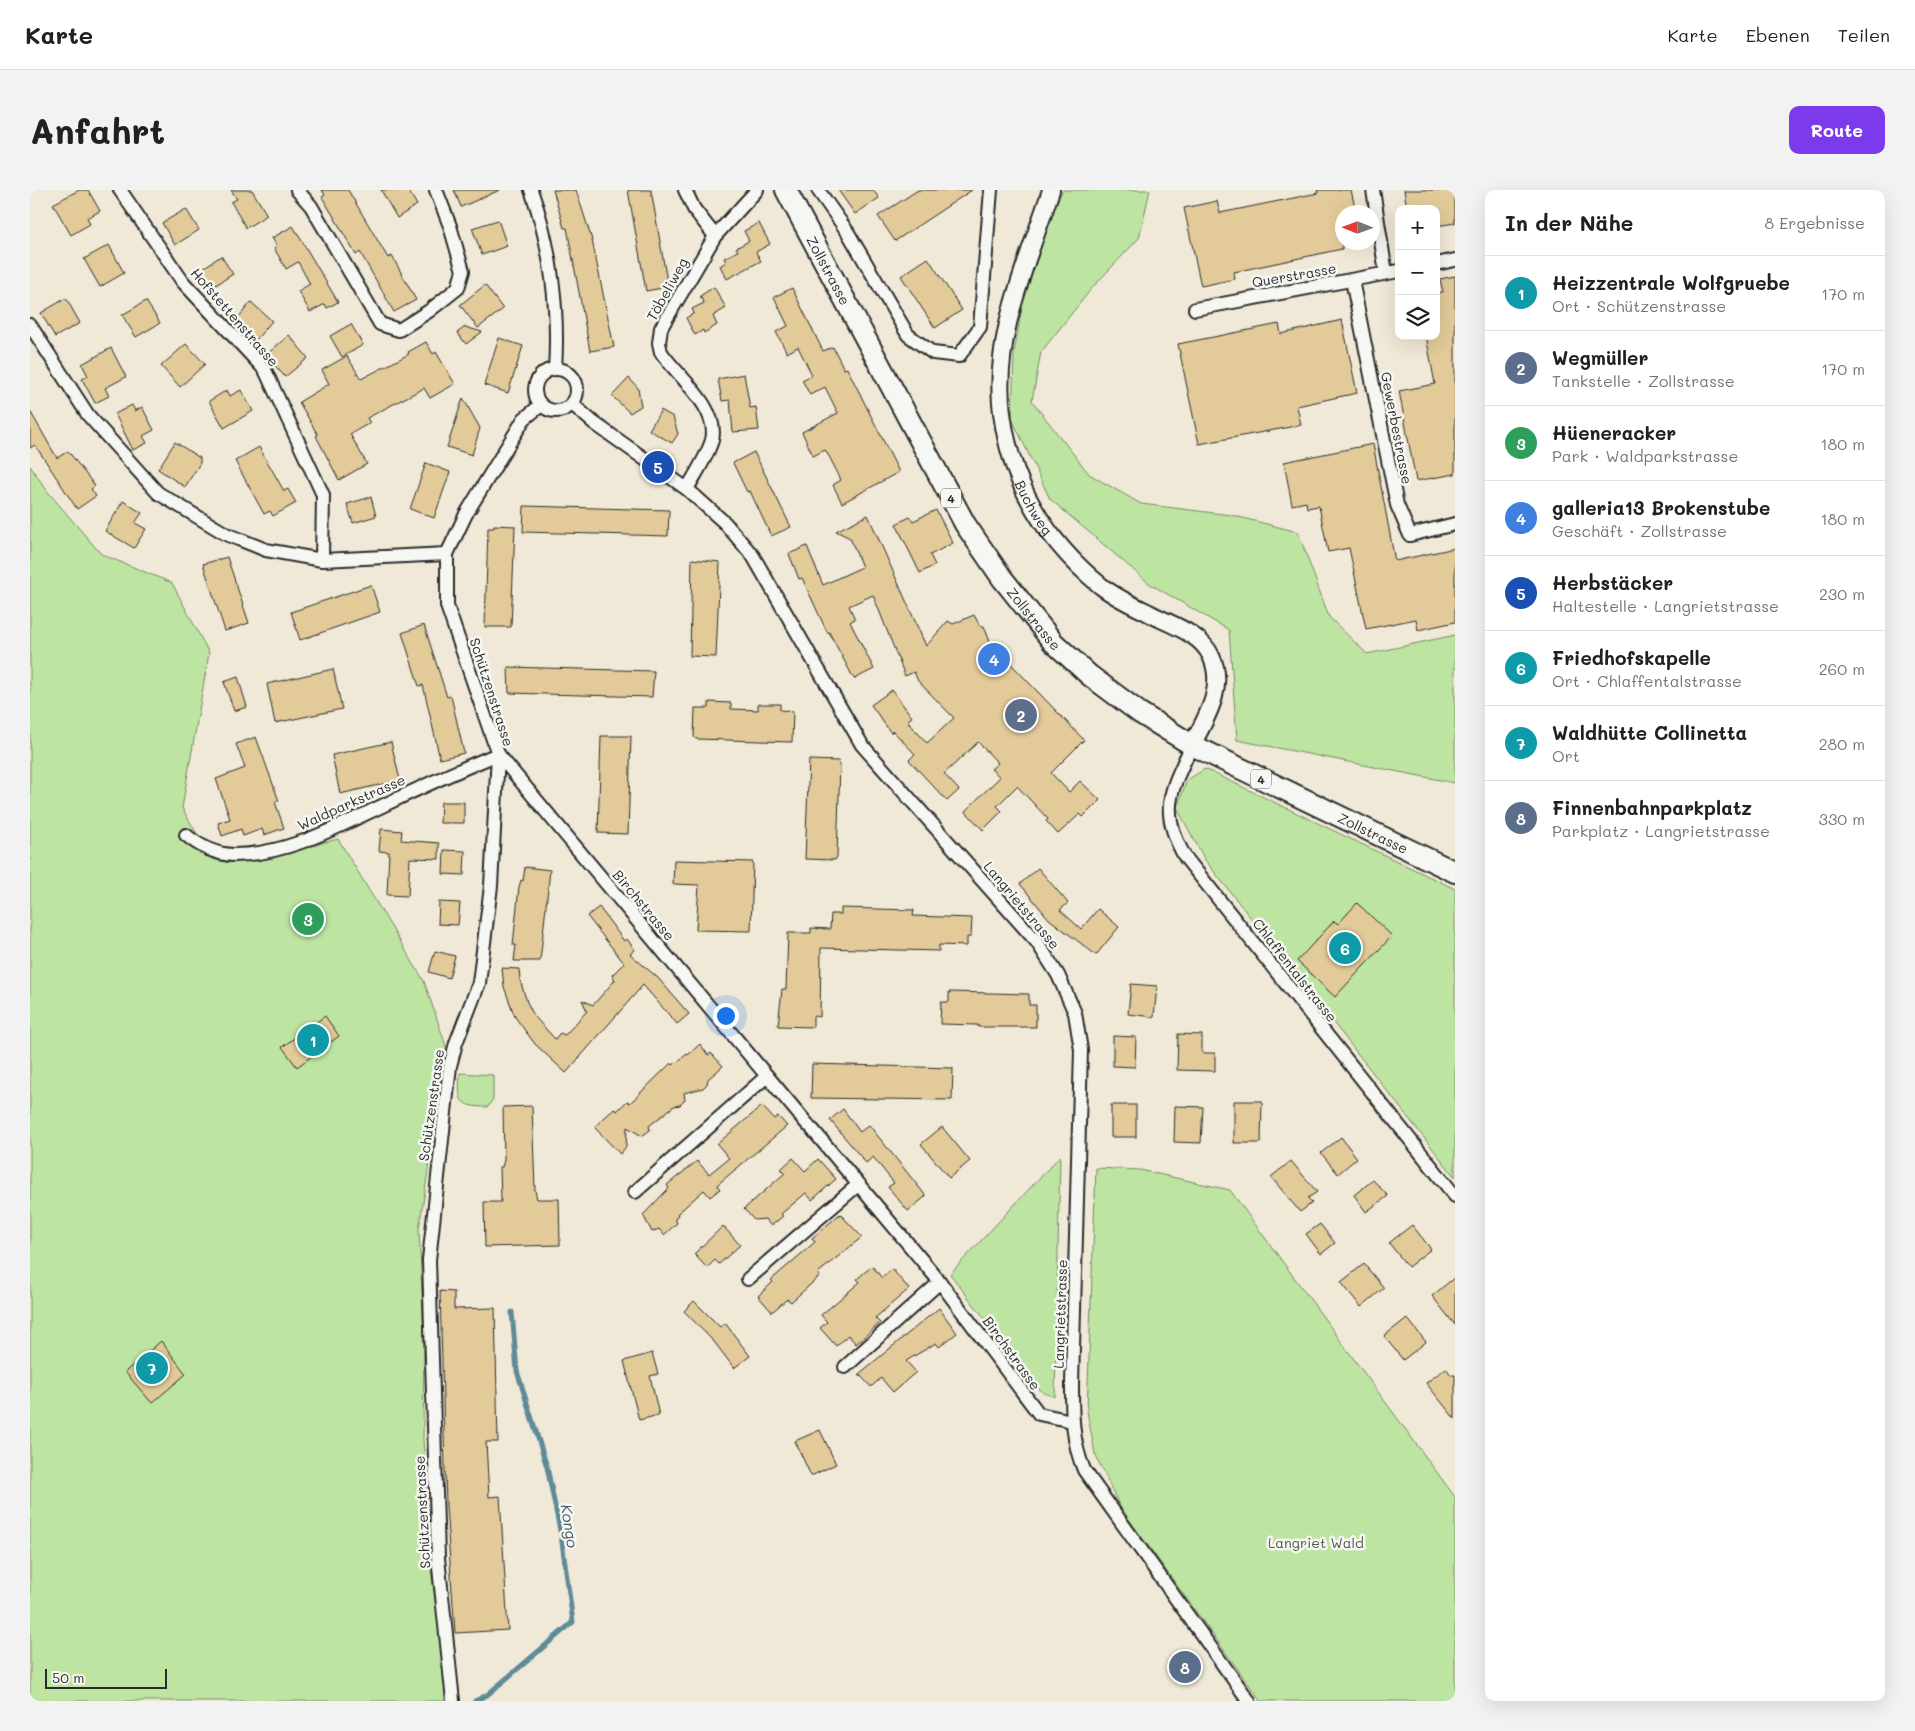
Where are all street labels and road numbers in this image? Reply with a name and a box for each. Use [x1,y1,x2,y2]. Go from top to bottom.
street label: Zollstrasse [803,232,855,308]
street label: Töbeliweg [642,254,692,324]
street label: Querstrasse [1250,258,1338,292]
street label: Hofstettenstrasse [187,264,283,370]
street label: Gewerbestrasse [1377,370,1417,486]
street label: Buchweg [1011,477,1057,539]
road number: 4 [941,488,961,508]
street label: Zollstrasse [1003,583,1065,654]
street label: Schützenstrasse [466,635,518,749]
street label: Waldparkstrasse [294,770,408,834]
road number: 4 [1251,770,1271,788]
street label: Zollstrasse [1335,807,1412,858]
street label: Langrietstrasse [980,857,1064,953]
street label: Birchstrasse [609,866,679,944]
street label: Chlaffentalstrasse [1248,914,1342,1026]
street label: Schützenstrasse [414,1048,448,1162]
street label: Langrietstrasse [1049,1259,1071,1369]
street label: Birchstrasse [979,1312,1045,1394]
street label: Schützenstrasse [410,1455,434,1569]

